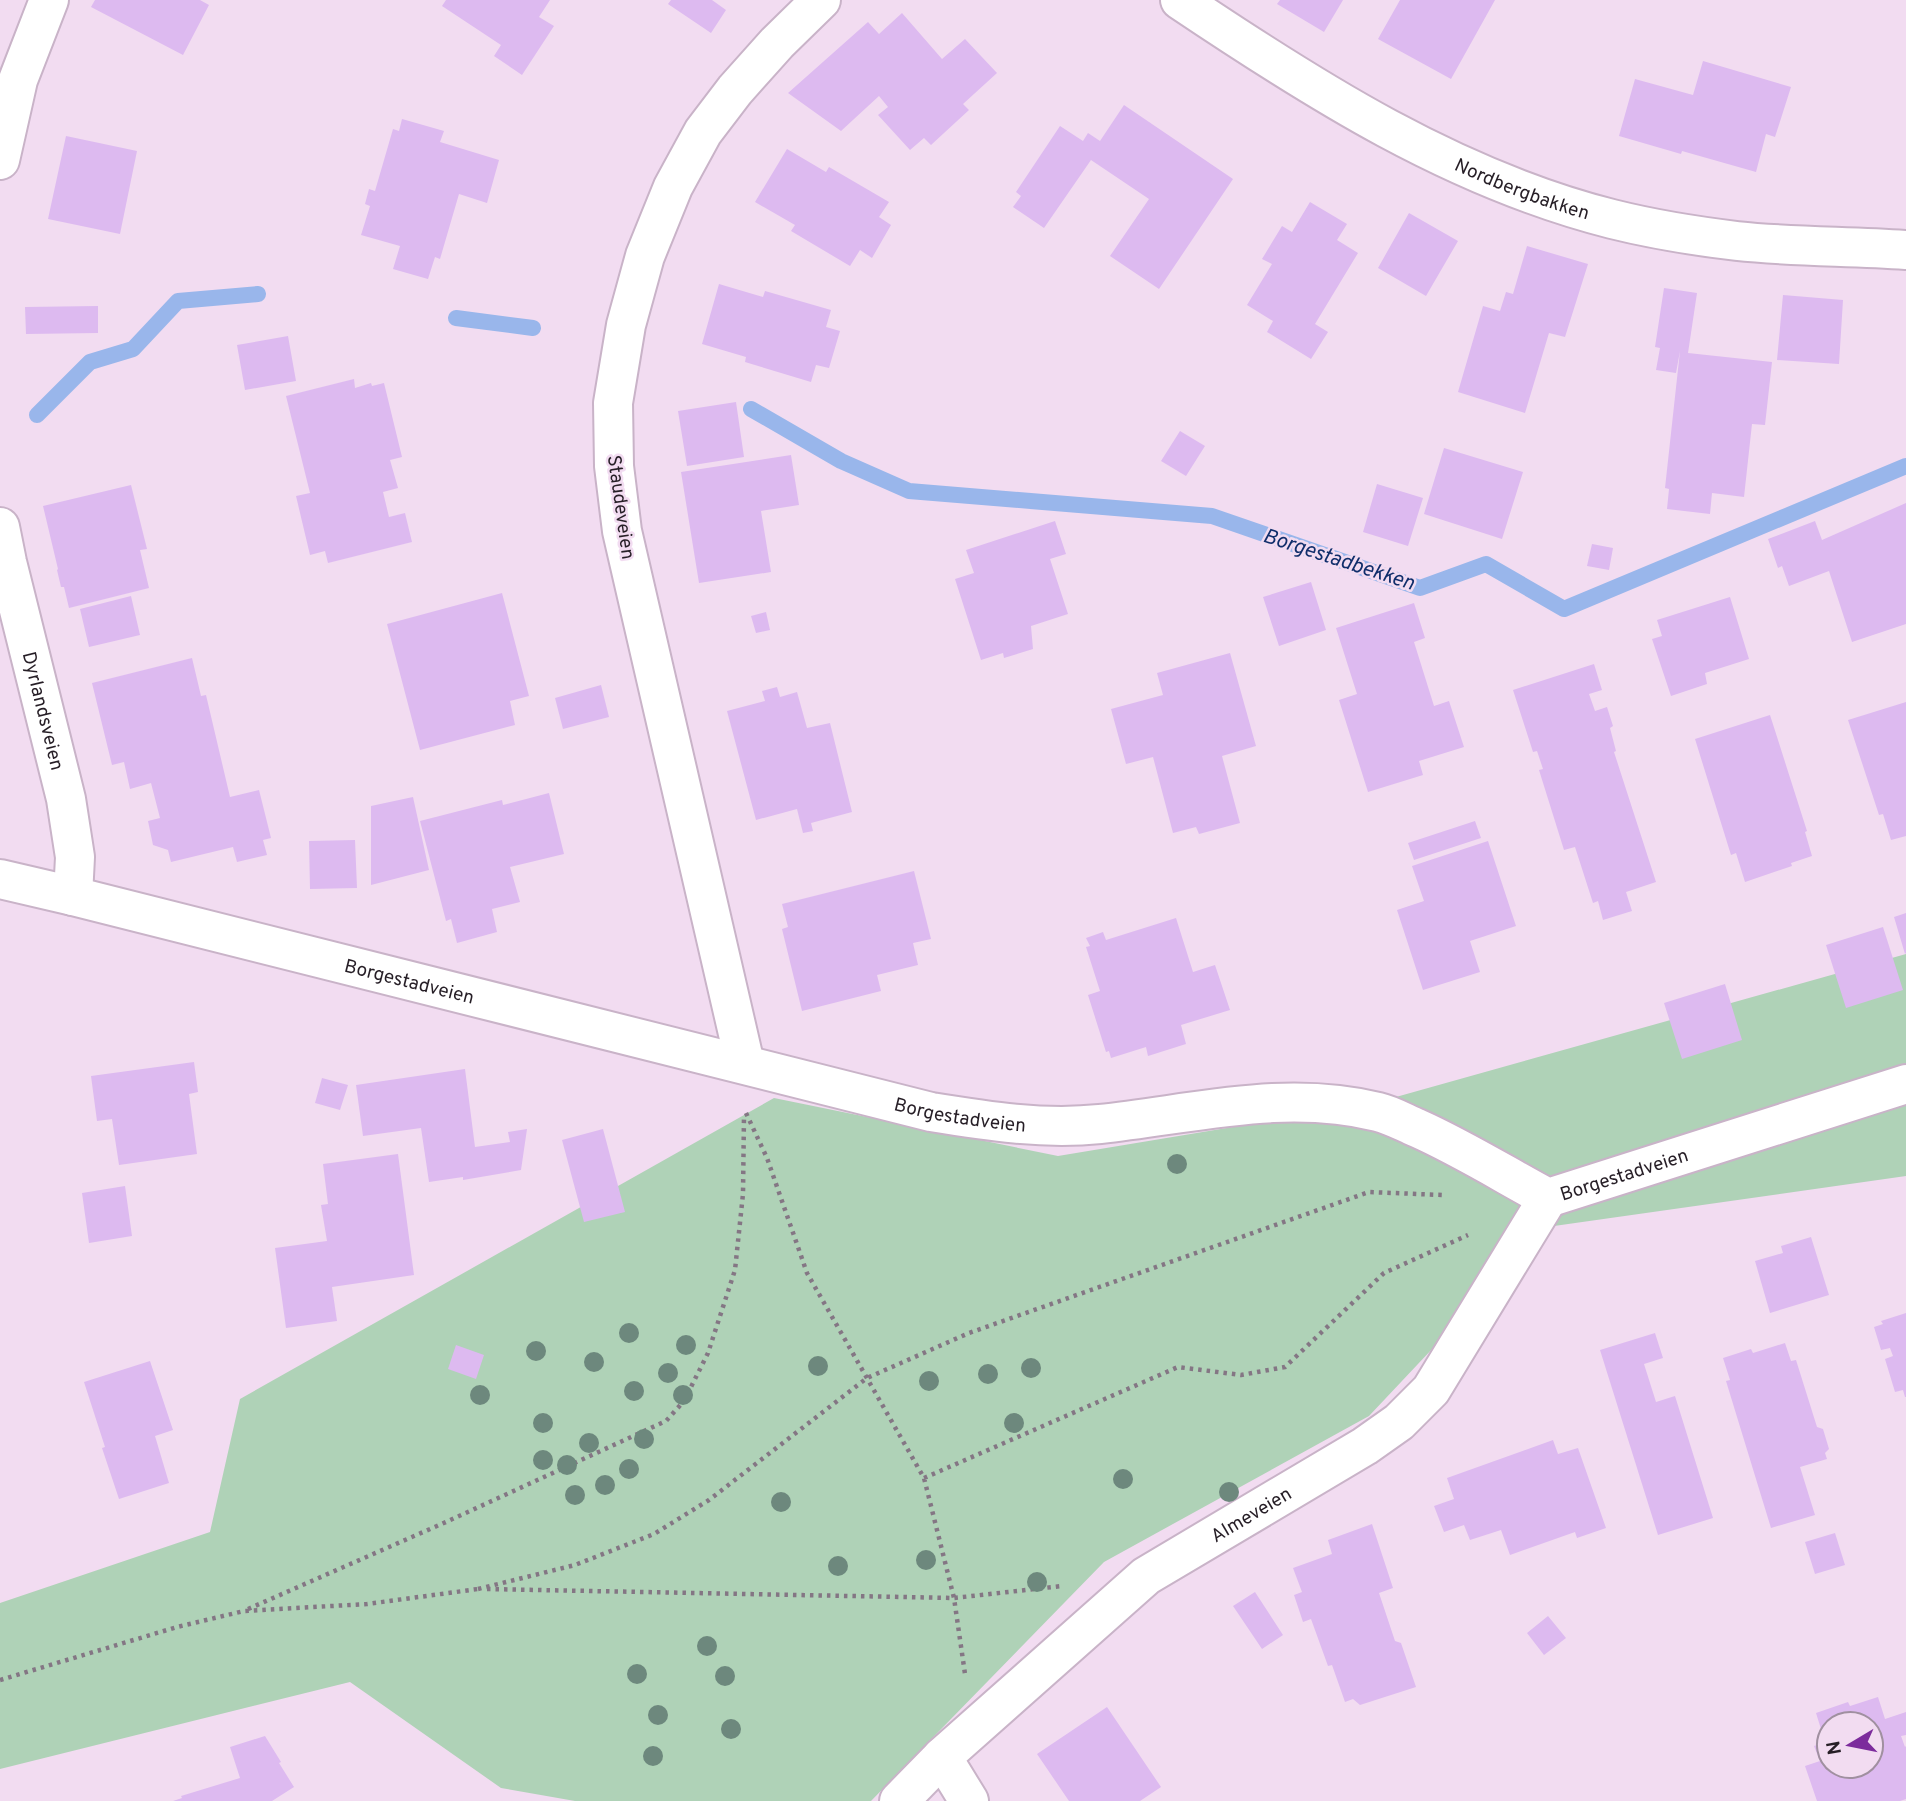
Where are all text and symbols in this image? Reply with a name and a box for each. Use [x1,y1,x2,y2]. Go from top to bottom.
street label: Nordbergbakken [1450,154,1592,226]
street label: Staudeveien [601,454,639,561]
water label: Borgestadbekken [1259,523,1418,598]
street label: Dyrlandsveien [16,649,68,773]
street label: Borgestadveien [342,955,477,1011]
street label: Borgestadveien [891,1093,1027,1139]
street label: Borgestadveien [1557,1144,1691,1207]
street label: Almeveien [1207,1482,1296,1549]
north arrow [1815,1710,1885,1780]
text: N [1822,1739,1848,1756]

